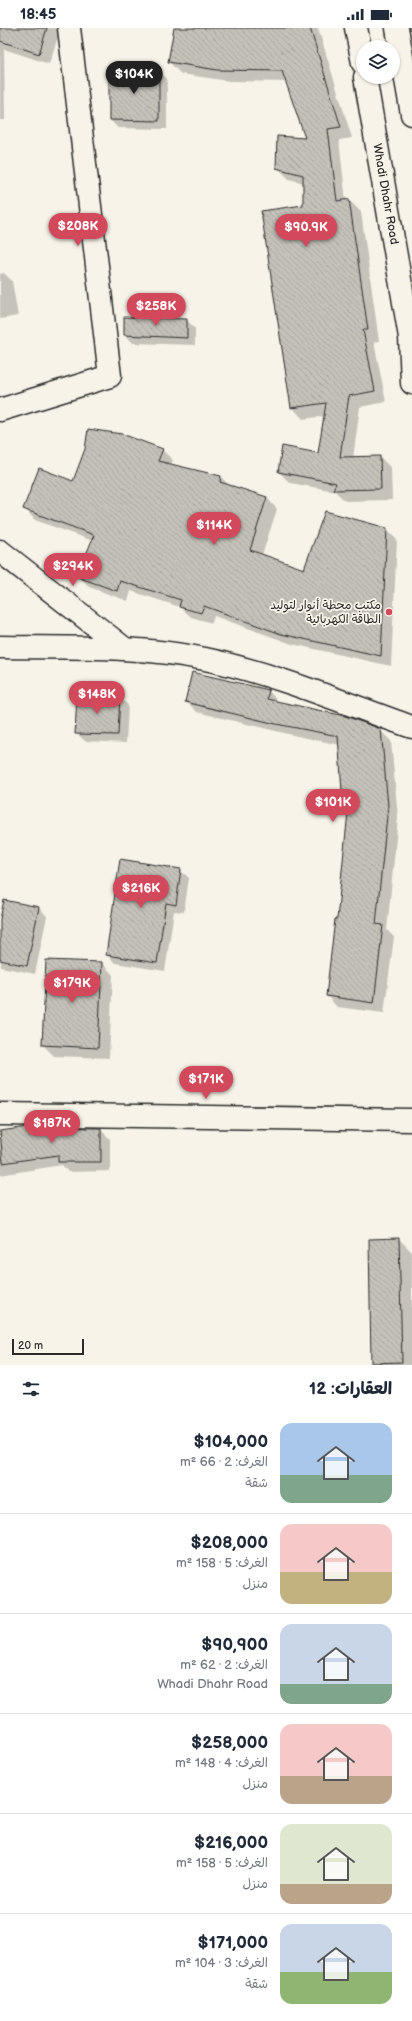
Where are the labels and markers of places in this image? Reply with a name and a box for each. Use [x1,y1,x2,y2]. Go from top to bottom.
pin: $104K [106,61,162,95]
pin: $208K [50,213,106,247]
pin: $90.9K [273,214,339,248]
pin: $258K [128,293,184,327]
pin: $114K [186,512,242,546]
pin: $294K [45,553,101,587]
place label: مكتب محطة أنوار لتوليد الطاقة الكهربائية [270,598,381,627]
marker: مكتب محطة أنوار لتوليد الطاقة الكهربائية [384,607,394,617]
pin: $148K [69,681,125,715]
pin: $101K [305,789,361,823]
pin: $216K [113,875,169,909]
pin: $179K [44,970,100,1004]
pin: $171K [178,1066,234,1100]
pin: $187K [24,1110,80,1144]

